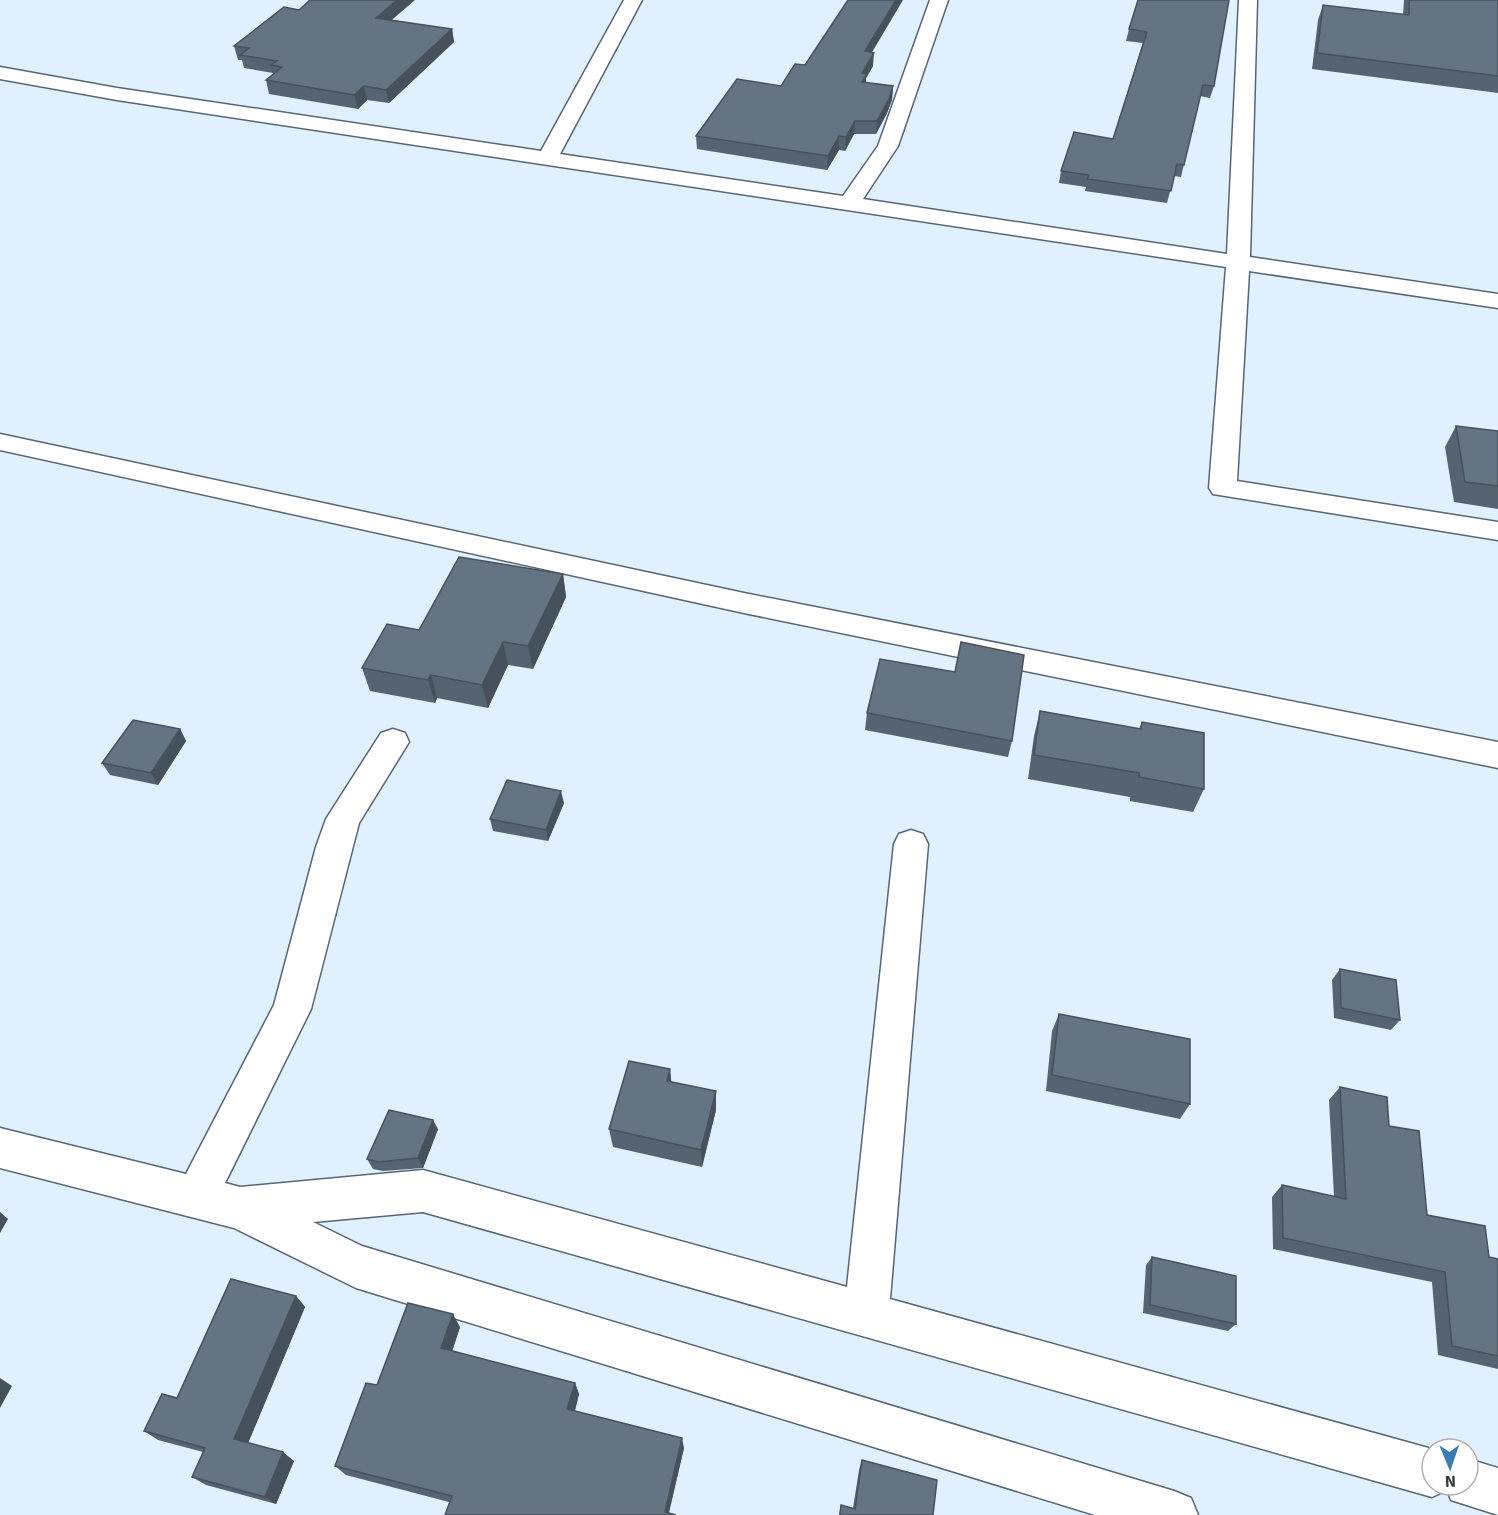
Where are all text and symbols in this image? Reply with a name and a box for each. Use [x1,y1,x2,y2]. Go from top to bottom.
north arrow [1420,1437,1480,1497]
text: N [1445,1471,1456,1491]

